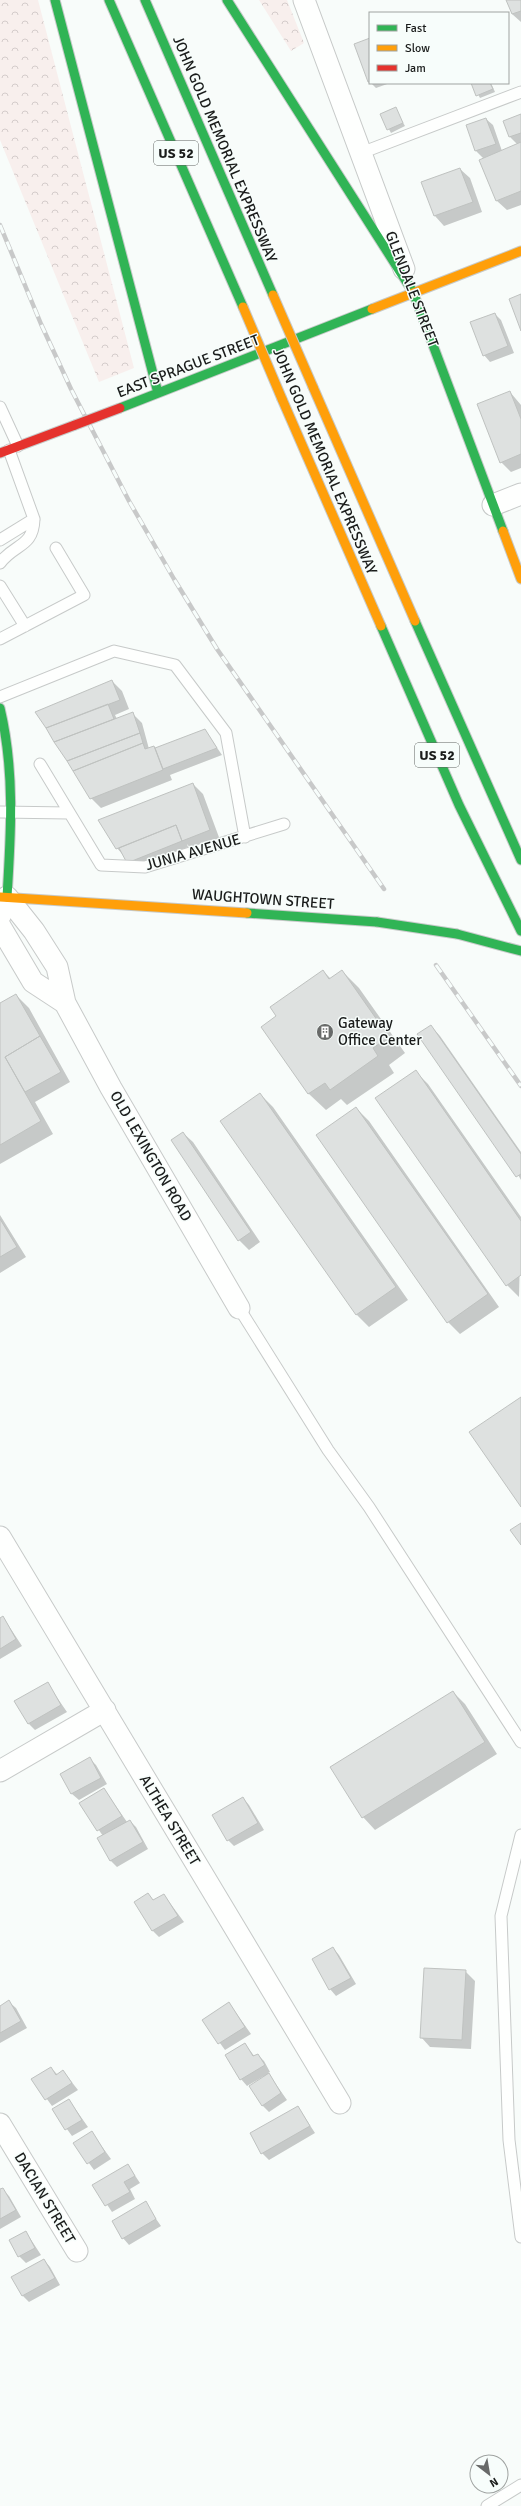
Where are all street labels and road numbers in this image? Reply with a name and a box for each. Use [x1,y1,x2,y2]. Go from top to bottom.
street label: JOHN GOLD MEMORIAL EXPRESSWAY [169,33,281,265]
road number: US 52 [154,141,198,165]
street label: GLENDALE STREET [382,228,443,350]
street label: EAST SPRAGUE STREET [114,330,262,402]
street label: JOHN GOLD MEMORIAL EXPRESSWAY [269,345,381,577]
road number: US 52 [415,743,459,767]
street label: JUNIA AVENUE [143,830,243,874]
street label: WAUGHTOWN STREET [191,885,335,913]
street label: OLD LEXINGTON ROAD [106,1088,196,1224]
street label: ALTHEA STREET [136,1771,204,1869]
street label: DACIAN STREET [11,2149,80,2247]

